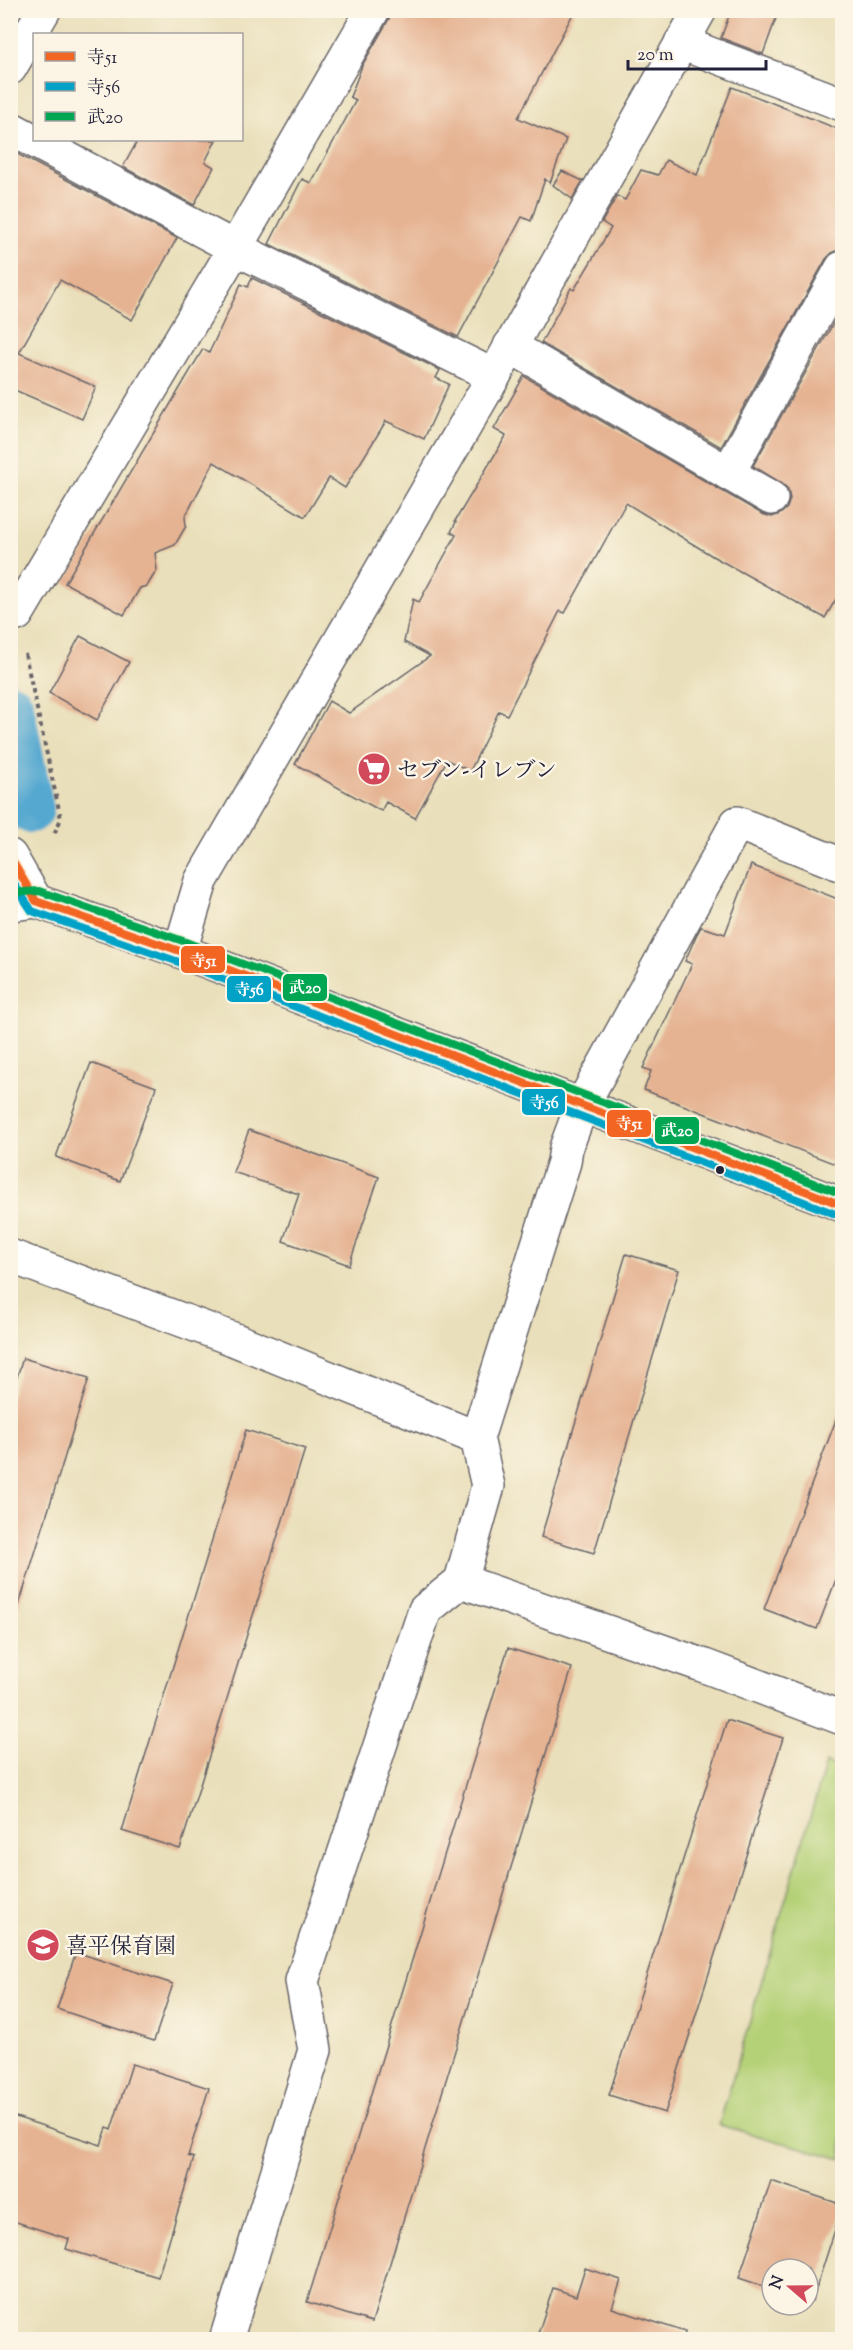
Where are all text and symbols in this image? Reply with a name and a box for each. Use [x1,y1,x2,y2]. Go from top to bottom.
legend [33,33,243,141]
scale bar [628,33,766,71]
text: 20 m [637,43,674,69]
text: 寺51 [87,46,117,72]
text: 寺56 [87,76,120,102]
text: 武20 [87,106,123,132]
supermarket icon: セブン-イレブン [356,751,392,787]
place label: セブン-イレブン [397,756,557,788]
line badge: 寺51 [180,945,226,974]
text: 寺51 [190,951,217,974]
line badge: 武20 [282,973,328,1002]
line badge: 寺56 [226,975,272,1003]
text: 武20 [289,978,322,1001]
text: 寺56 [234,980,264,1003]
line badge: 寺56 [521,1088,566,1116]
text: 寺56 [529,1093,559,1116]
line badge: 寺51 [606,1109,652,1138]
text: 寺51 [616,1114,643,1137]
line badge: 武20 [654,1116,700,1145]
text: 武20 [661,1121,694,1144]
unlabelled marker [714,1164,726,1176]
school or university icon: 喜平保育園 [25,1927,61,1963]
place label: 喜平保育園 [66,1932,176,1964]
north arrow [760,2257,820,2317]
text: N [765,2273,791,2293]

